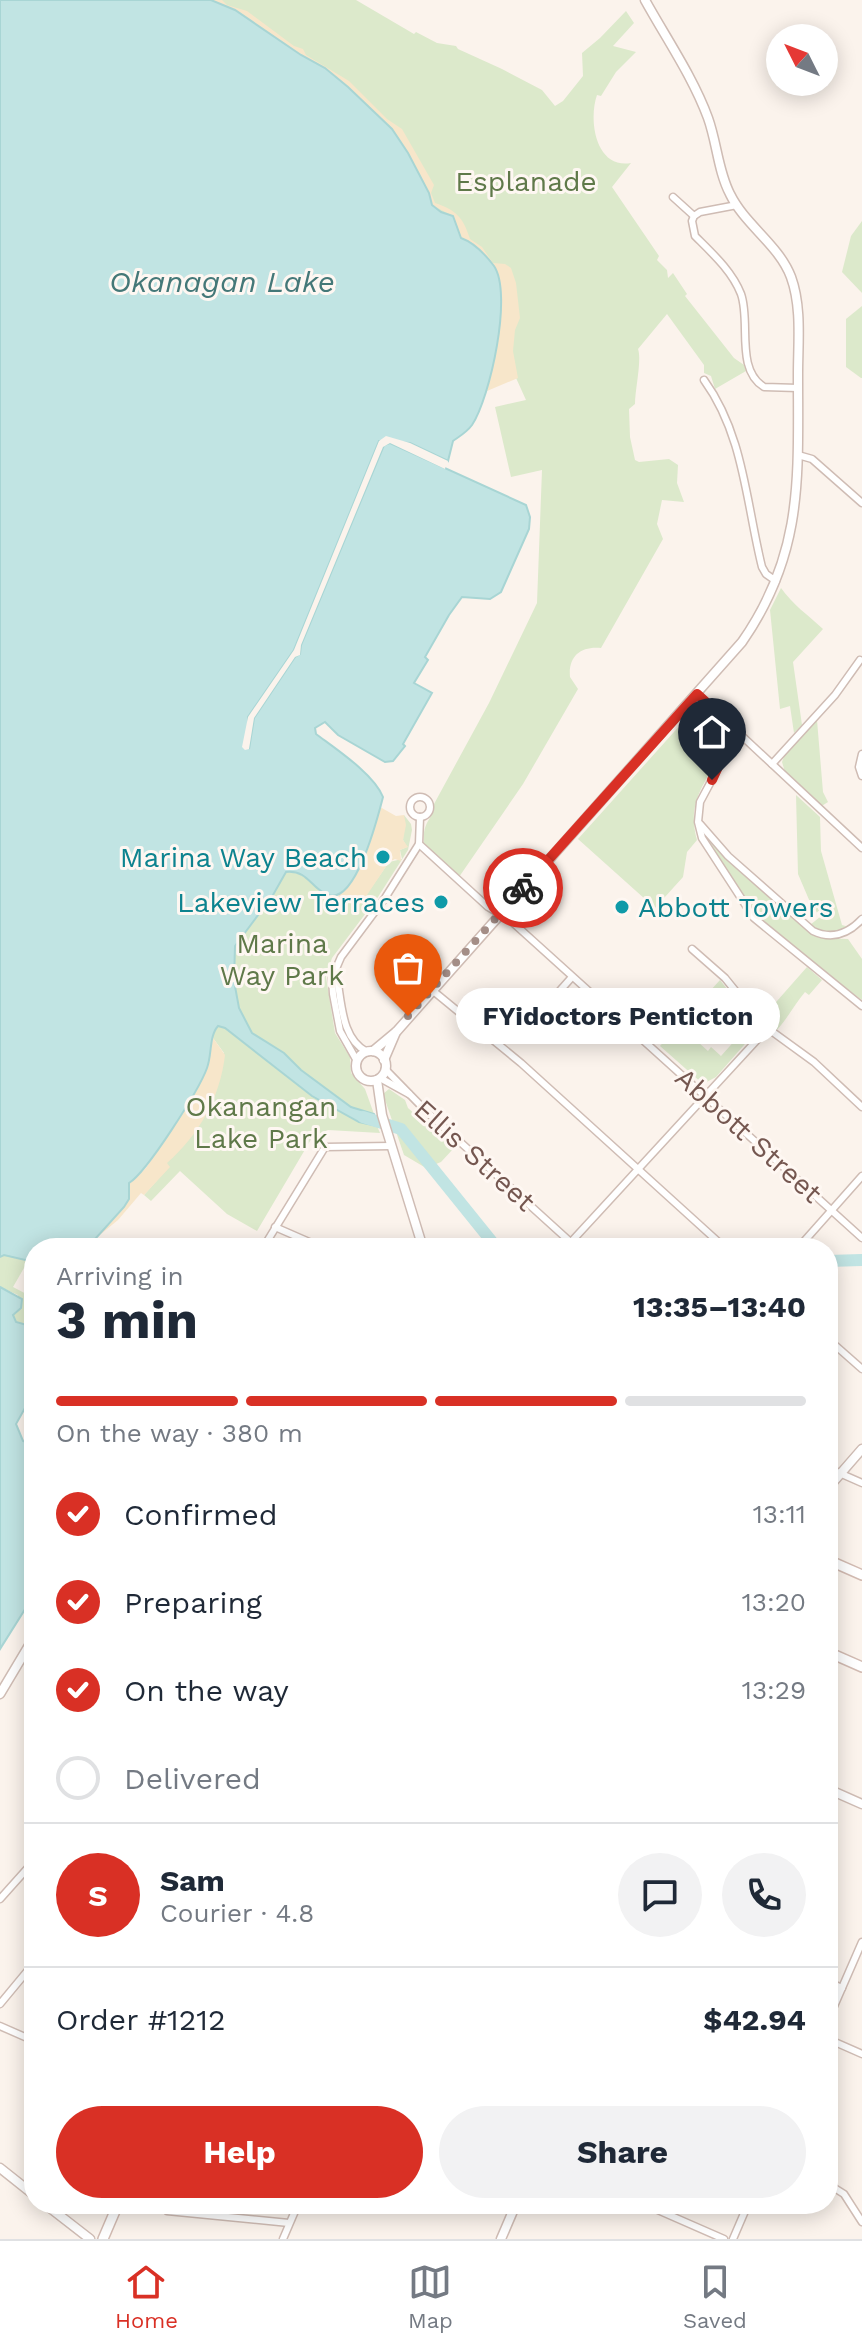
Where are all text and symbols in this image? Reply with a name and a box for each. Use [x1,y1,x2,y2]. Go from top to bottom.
north arrow [766,24,838,96]
map controls [766,24,838,96]
park label: Esplanade [455,165,597,198]
water label: Okanagan Lake [109,264,335,299]
pin [678,698,746,780]
icon: home [690,710,734,754]
place label: Marina Way Beach [120,841,367,874]
marker: Marina Way Beach [374,848,392,866]
courier [483,848,563,928]
icon: bike [501,866,545,910]
place label: Lakeview Terraces [177,886,425,919]
place label: Abbott Towers [638,891,834,924]
marker: Lakeview Terraces [432,893,450,911]
marker: Abbott Towers [613,898,631,916]
park label: Marina Way Park [220,927,344,992]
pin [374,934,442,1016]
icon: bag [386,946,430,990]
callout: FYidoctors Penticton [456,988,780,1044]
text: FYidoctors Penticton [482,1001,754,1031]
street label: Abbott Street [669,1061,829,1210]
park label: Okanangan Lake Park [186,1090,336,1155]
street label: Ellis Street [407,1093,542,1218]
text: Arriving in [56,1261,184,1291]
text: 13:35–13:40 [633,1289,806,1324]
text: 3 min [56,1290,198,1351]
text: On the way · 380 m [56,1418,303,1448]
icon: check [56,1492,100,1536]
text: Confirmed [124,1497,278,1532]
text: 13:11 [753,1499,806,1529]
icon: check [56,1580,100,1624]
text: Preparing [124,1585,262,1620]
text: 13:20 [742,1587,806,1617]
icon: check [56,1668,100,1712]
text: On the way [124,1673,289,1708]
text: 13:29 [742,1675,806,1705]
text: Delivered [124,1761,261,1796]
button: chat [618,1853,702,1937]
button: phone [722,1853,806,1937]
text: Sam [160,1863,225,1898]
text: S [88,1878,108,1913]
text: Courier · 4.8 [160,1898,314,1928]
text: Order #1212 [56,2002,226,2037]
text: $42.94 [703,2002,806,2037]
button: Help [56,2106,423,2198]
button: Share [439,2106,806,2198]
tab: Home [115,2260,178,2333]
tab: Map [408,2260,453,2333]
tab: Saved [683,2260,747,2333]

